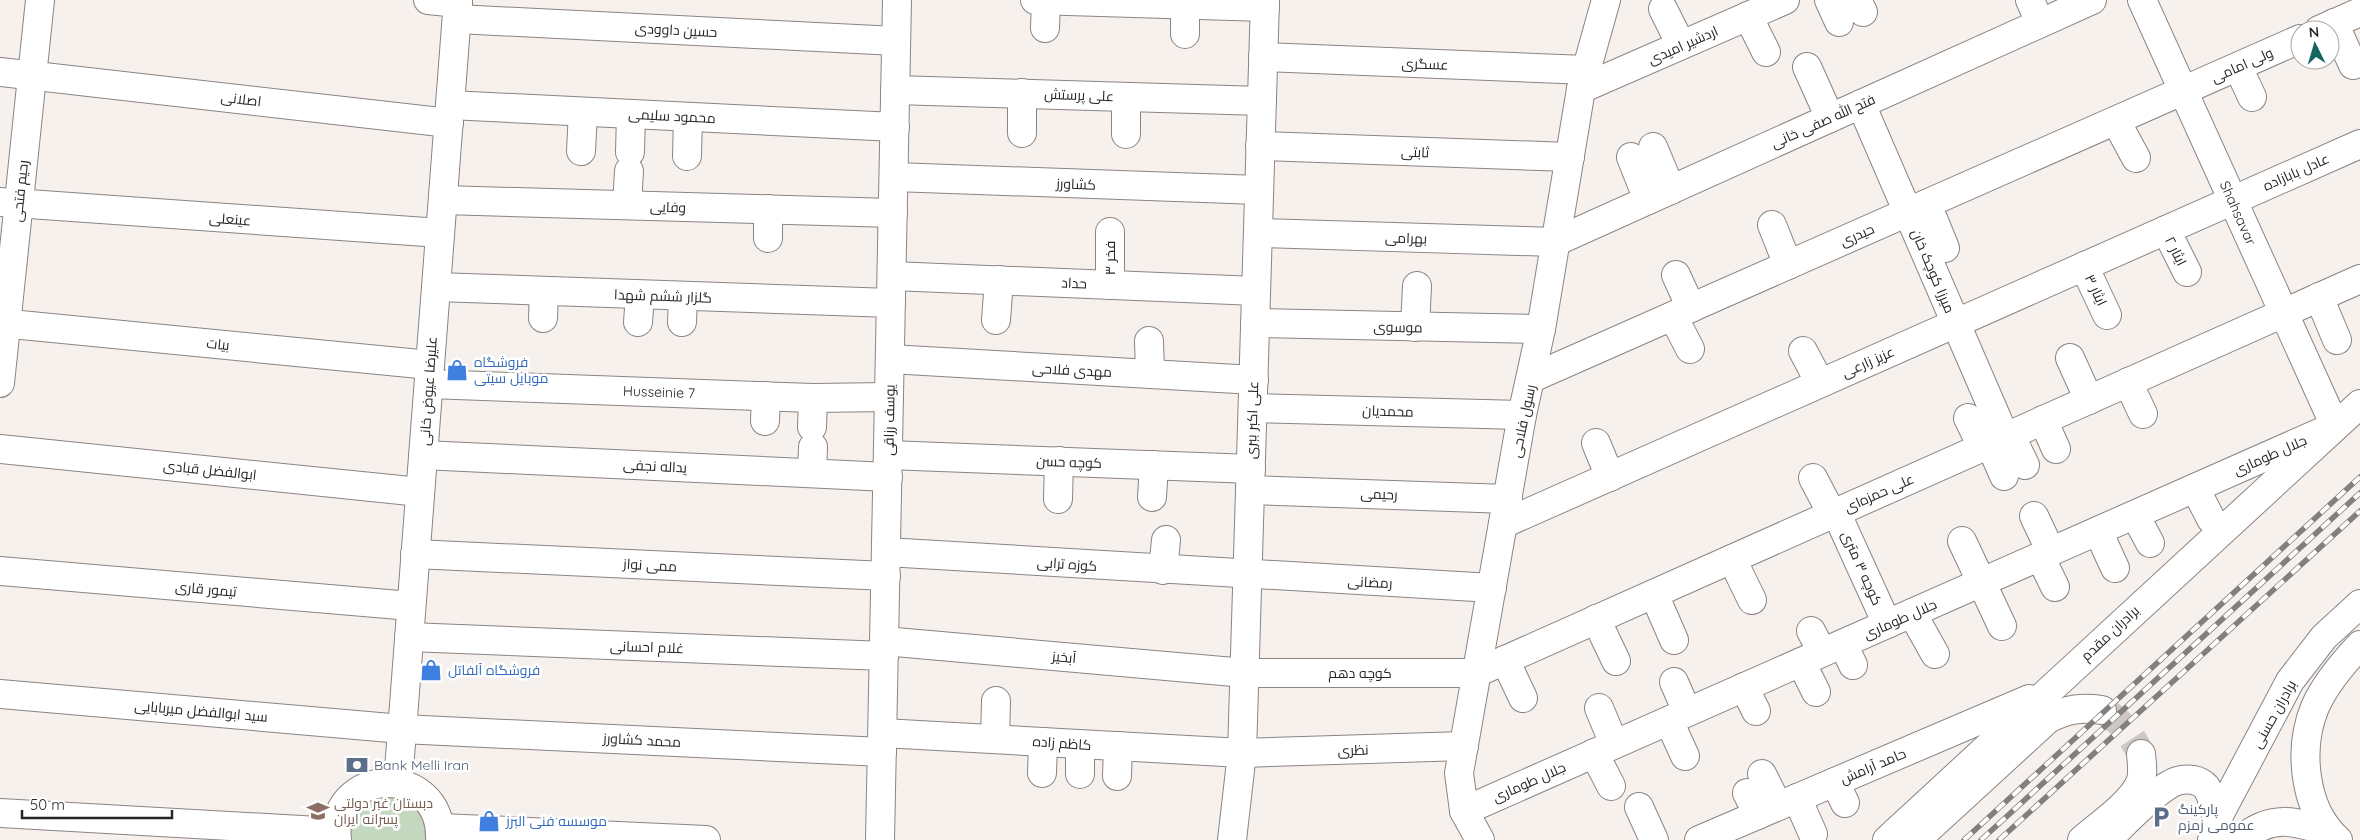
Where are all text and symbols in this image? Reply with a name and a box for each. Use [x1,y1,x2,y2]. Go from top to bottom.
street label: حسین داوودی [634,19,718,41]
north arrow [2290,20,2340,70]
street label: اردشیر امیدی [1645,22,1721,68]
text: N [2308,23,2320,41]
street label: ولی امامی [2208,43,2276,87]
street label: عسگری [1401,54,1449,74]
street label: علی پرستش [1044,85,1114,106]
street label: اصلانی [220,88,262,110]
street label: فتح الله صفی خانی [1768,90,1878,152]
street label: محمود سلیمی [628,105,716,127]
street label: ثابتی [1401,143,1430,161]
street label: عادل بابازاده [2260,149,2332,195]
street label: رحیم فتحی [8,159,33,223]
street label: کشاورز [1055,174,1096,194]
street label: Shahsavar [2216,178,2260,249]
street label: وفایی [650,197,686,217]
street label: عینعلی [208,209,252,229]
street label: حیدری [1837,220,1877,250]
street label: میرزا کوچک خان [1906,226,1959,316]
street label: بهرامی [1385,228,1427,248]
street label: ایثار ۲ [2161,233,2191,269]
street label: فخر ۳ [1101,241,1119,275]
street label: ایثار ۳ [2081,271,2111,309]
street label: حداد [1061,274,1087,292]
street label: گلزار ششم شهدا [614,285,712,308]
street label: موسوی [1373,318,1423,336]
street label: بیات [206,334,230,354]
street label: علیرضا عیوض خانی [415,336,441,446]
street label: عزیز زارعی [1839,342,1897,382]
place label: فروشگاه موبایل سیتی [474,353,548,387]
shop icon: فروشگاه موبایل سیتی [444,357,470,383]
street label: مهدی فلاحی [1032,359,1112,381]
street label: علی اکبر ببری [1242,381,1262,459]
street label: Husseinie 7 [623,382,695,402]
street label: رسول فلاحی [1506,383,1540,459]
street label: یوسف رزاقی [879,384,899,456]
street label: محمدیان [1362,401,1414,421]
street label: جلال طوماری [2231,431,2309,479]
street label: کوچه حسن [1036,452,1102,473]
street label: یداله نجفی [622,455,688,477]
street label: ابوالفضل قبادی [162,456,258,484]
street label: علی حمزه‌ای [1841,470,1917,516]
street label: رحیمی [1360,484,1398,504]
street label: کوچه ۳ متری [1837,528,1886,608]
street label: کوزه ترابی [1036,553,1098,575]
street label: ممی نواز [622,555,677,575]
street label: رمضانی [1347,572,1393,592]
street label: تیمور قاری [174,577,238,601]
street label: جلال طوماری [1861,595,1939,643]
street label: برادران مقدم [2077,601,2144,665]
street label: غلام احسانی [610,637,684,658]
street label: آبخیز [1050,647,1077,667]
shop icon: فروشگاه آلفاتل [418,657,444,683]
place label: فروشگاه آلفاتل [448,661,540,679]
street label: کوچه دهم [1328,664,1392,683]
street label: برادران حسنی [2248,677,2300,751]
street label: سید ابوالفضل میربابایی [134,696,268,726]
street label: محمد کشاورز [602,729,681,751]
street label: کاظم زاده [1032,732,1092,755]
street label: نظری [1337,740,1369,760]
street label: حامد آرامش [1837,744,1909,788]
bank icon: Bank Melli Iran [344,752,370,778]
place label: Bank Melli Iran [374,756,469,774]
street label: جلال طوماری [1490,758,1568,806]
scale bar [22,788,172,820]
place label: دبستان غبر دولتی پسرانه ایران [334,794,433,829]
text: 50 m [30,795,65,814]
school or university icon: دبستان غبر دولتی پسرانه ایران [305,798,331,824]
place label: پارکینگ عمومی زمزم [2178,800,2255,835]
parking icon: پارکینگ عمومی زمزم [2148,804,2174,830]
shop icon: موسسه فنی البرز [476,808,502,834]
place label: موسسه فنی البرز [505,812,607,830]

